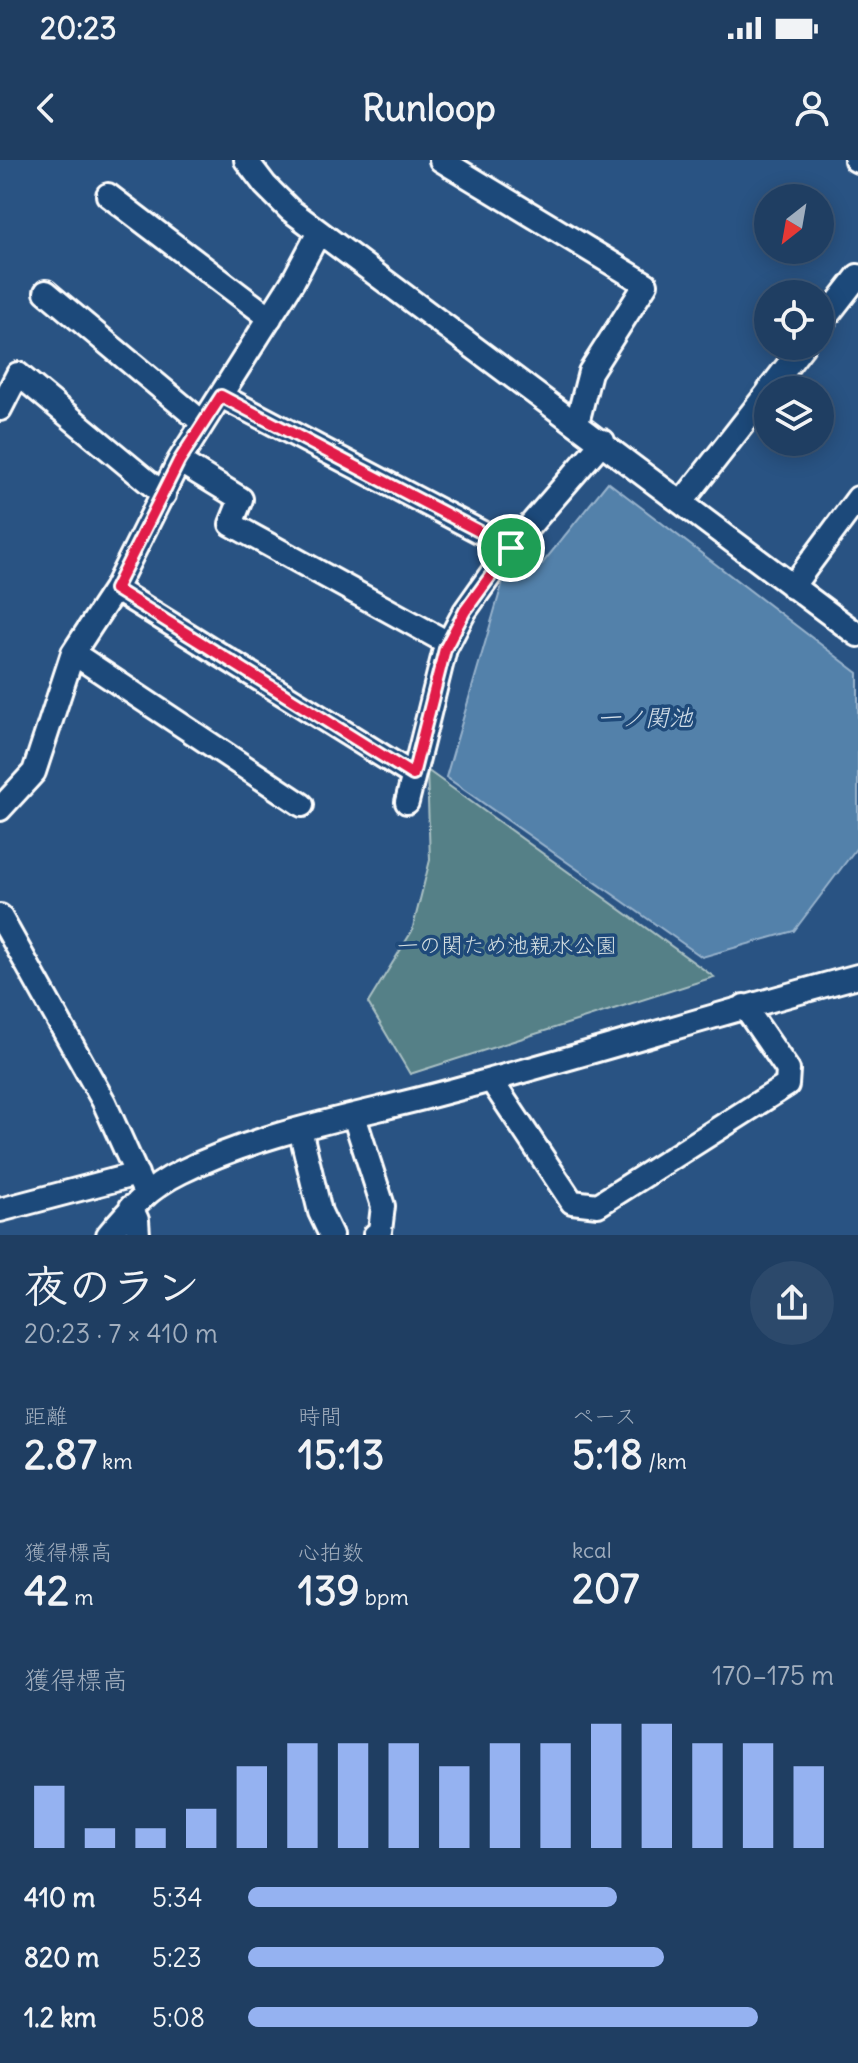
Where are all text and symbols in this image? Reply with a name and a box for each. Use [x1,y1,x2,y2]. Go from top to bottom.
text: 20:23 [40,9,116,47]
icon: back [24,86,68,130]
text: Runloop [362,86,496,131]
icon: person [790,86,834,130]
north arrow [754,184,834,264]
map controls [754,184,834,456]
button: locate [754,280,834,360]
button: layers [754,376,834,456]
pin [477,514,545,582]
icon: arrive [489,526,533,570]
water label: 一ノ関池 [597,702,694,732]
park label: 一の関ため池親水公園 [397,931,617,959]
text: 夜のラン [24,1259,200,1314]
button: share [750,1261,834,1345]
text: 20:23 · 7 × 410 m [24,1317,218,1350]
text: 距離 [24,1402,68,1430]
text: 時間 [298,1402,342,1430]
text: ペース [572,1402,637,1430]
text: 2.87 [24,1430,97,1480]
text: 15:13 [298,1430,385,1480]
text: 5:18 [572,1430,643,1480]
text: km [97,1447,133,1475]
text: /km [643,1447,687,1475]
text: kcal [572,1536,612,1564]
text: 獲得標高 [24,1538,112,1566]
text: 心拍数 [298,1538,364,1566]
text: 207 [572,1564,639,1614]
text: 42 [24,1566,69,1616]
text: 139 [298,1566,360,1616]
text: m [69,1583,94,1611]
text: bpm [360,1583,409,1611]
text: 170–175 m [712,1659,834,1692]
text: 獲得標高 [24,1663,128,1696]
text: 410 m [24,1881,95,1914]
text: 5:34 [152,1881,203,1914]
text: 820 m [24,1941,99,1974]
text: 5:23 [152,1941,202,1974]
text: 1.2 km [24,2001,96,2034]
text: 5:08 [152,2001,205,2034]

